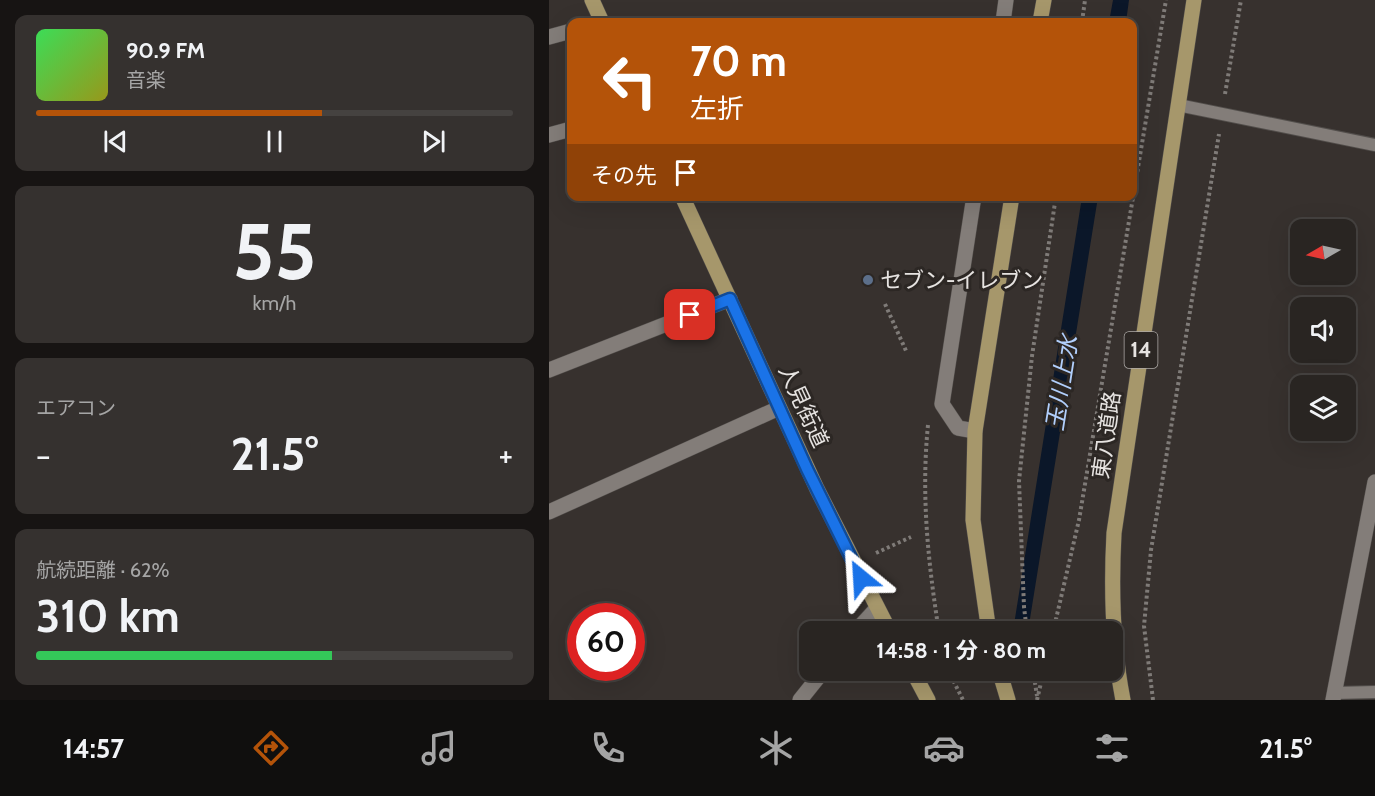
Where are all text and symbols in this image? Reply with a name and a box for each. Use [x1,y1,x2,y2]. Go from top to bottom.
text: 70 m [690,35,787,87]
text: 90.9 FM [126,37,205,64]
icon: left [591,42,669,120]
text: 音楽 [126,68,166,92]
text: 左折 [690,92,744,125]
icon: previous [99,125,132,158]
icon: pause [258,125,291,158]
icon: next [417,125,450,158]
icon: arrive [669,156,702,189]
text: その先 [591,162,657,189]
text: 55 [233,204,316,299]
north arrow [1290,219,1356,285]
map controls [1290,219,1356,441]
place label: セブン-イレブン [880,267,1043,294]
marker: セブン-イレブン [861,273,875,287]
pin [664,289,715,340]
text: km/h [253,291,296,315]
button: sound [1290,297,1356,363]
icon: arrive [673,298,706,331]
water label: 玉川上水 [1040,330,1084,433]
road number: 14 [1125,332,1157,368]
street label: 人見街道 [773,361,834,452]
button: layers [1290,375,1356,441]
street label: 東八道路 [1087,390,1126,481]
text: エアコン [36,396,116,420]
text: 21.5° [231,427,318,481]
text: − [36,435,51,475]
text: + [498,435,513,475]
position arrow [829,546,893,610]
text: 航続距離 · 62% [36,558,170,582]
text: 310 km [36,589,180,643]
speed limit sign: 60 [567,603,645,681]
text: 14:58 · 1 分 · 80 m [876,637,1046,664]
icon: directions [250,727,292,769]
icon: music [418,727,460,769]
icon: phone [587,727,629,769]
icon: climate [755,727,797,769]
icon: car [923,727,965,769]
icon: filters [1091,727,1133,769]
text: 14:57 [63,732,124,765]
text: 21.5° [1259,732,1312,765]

